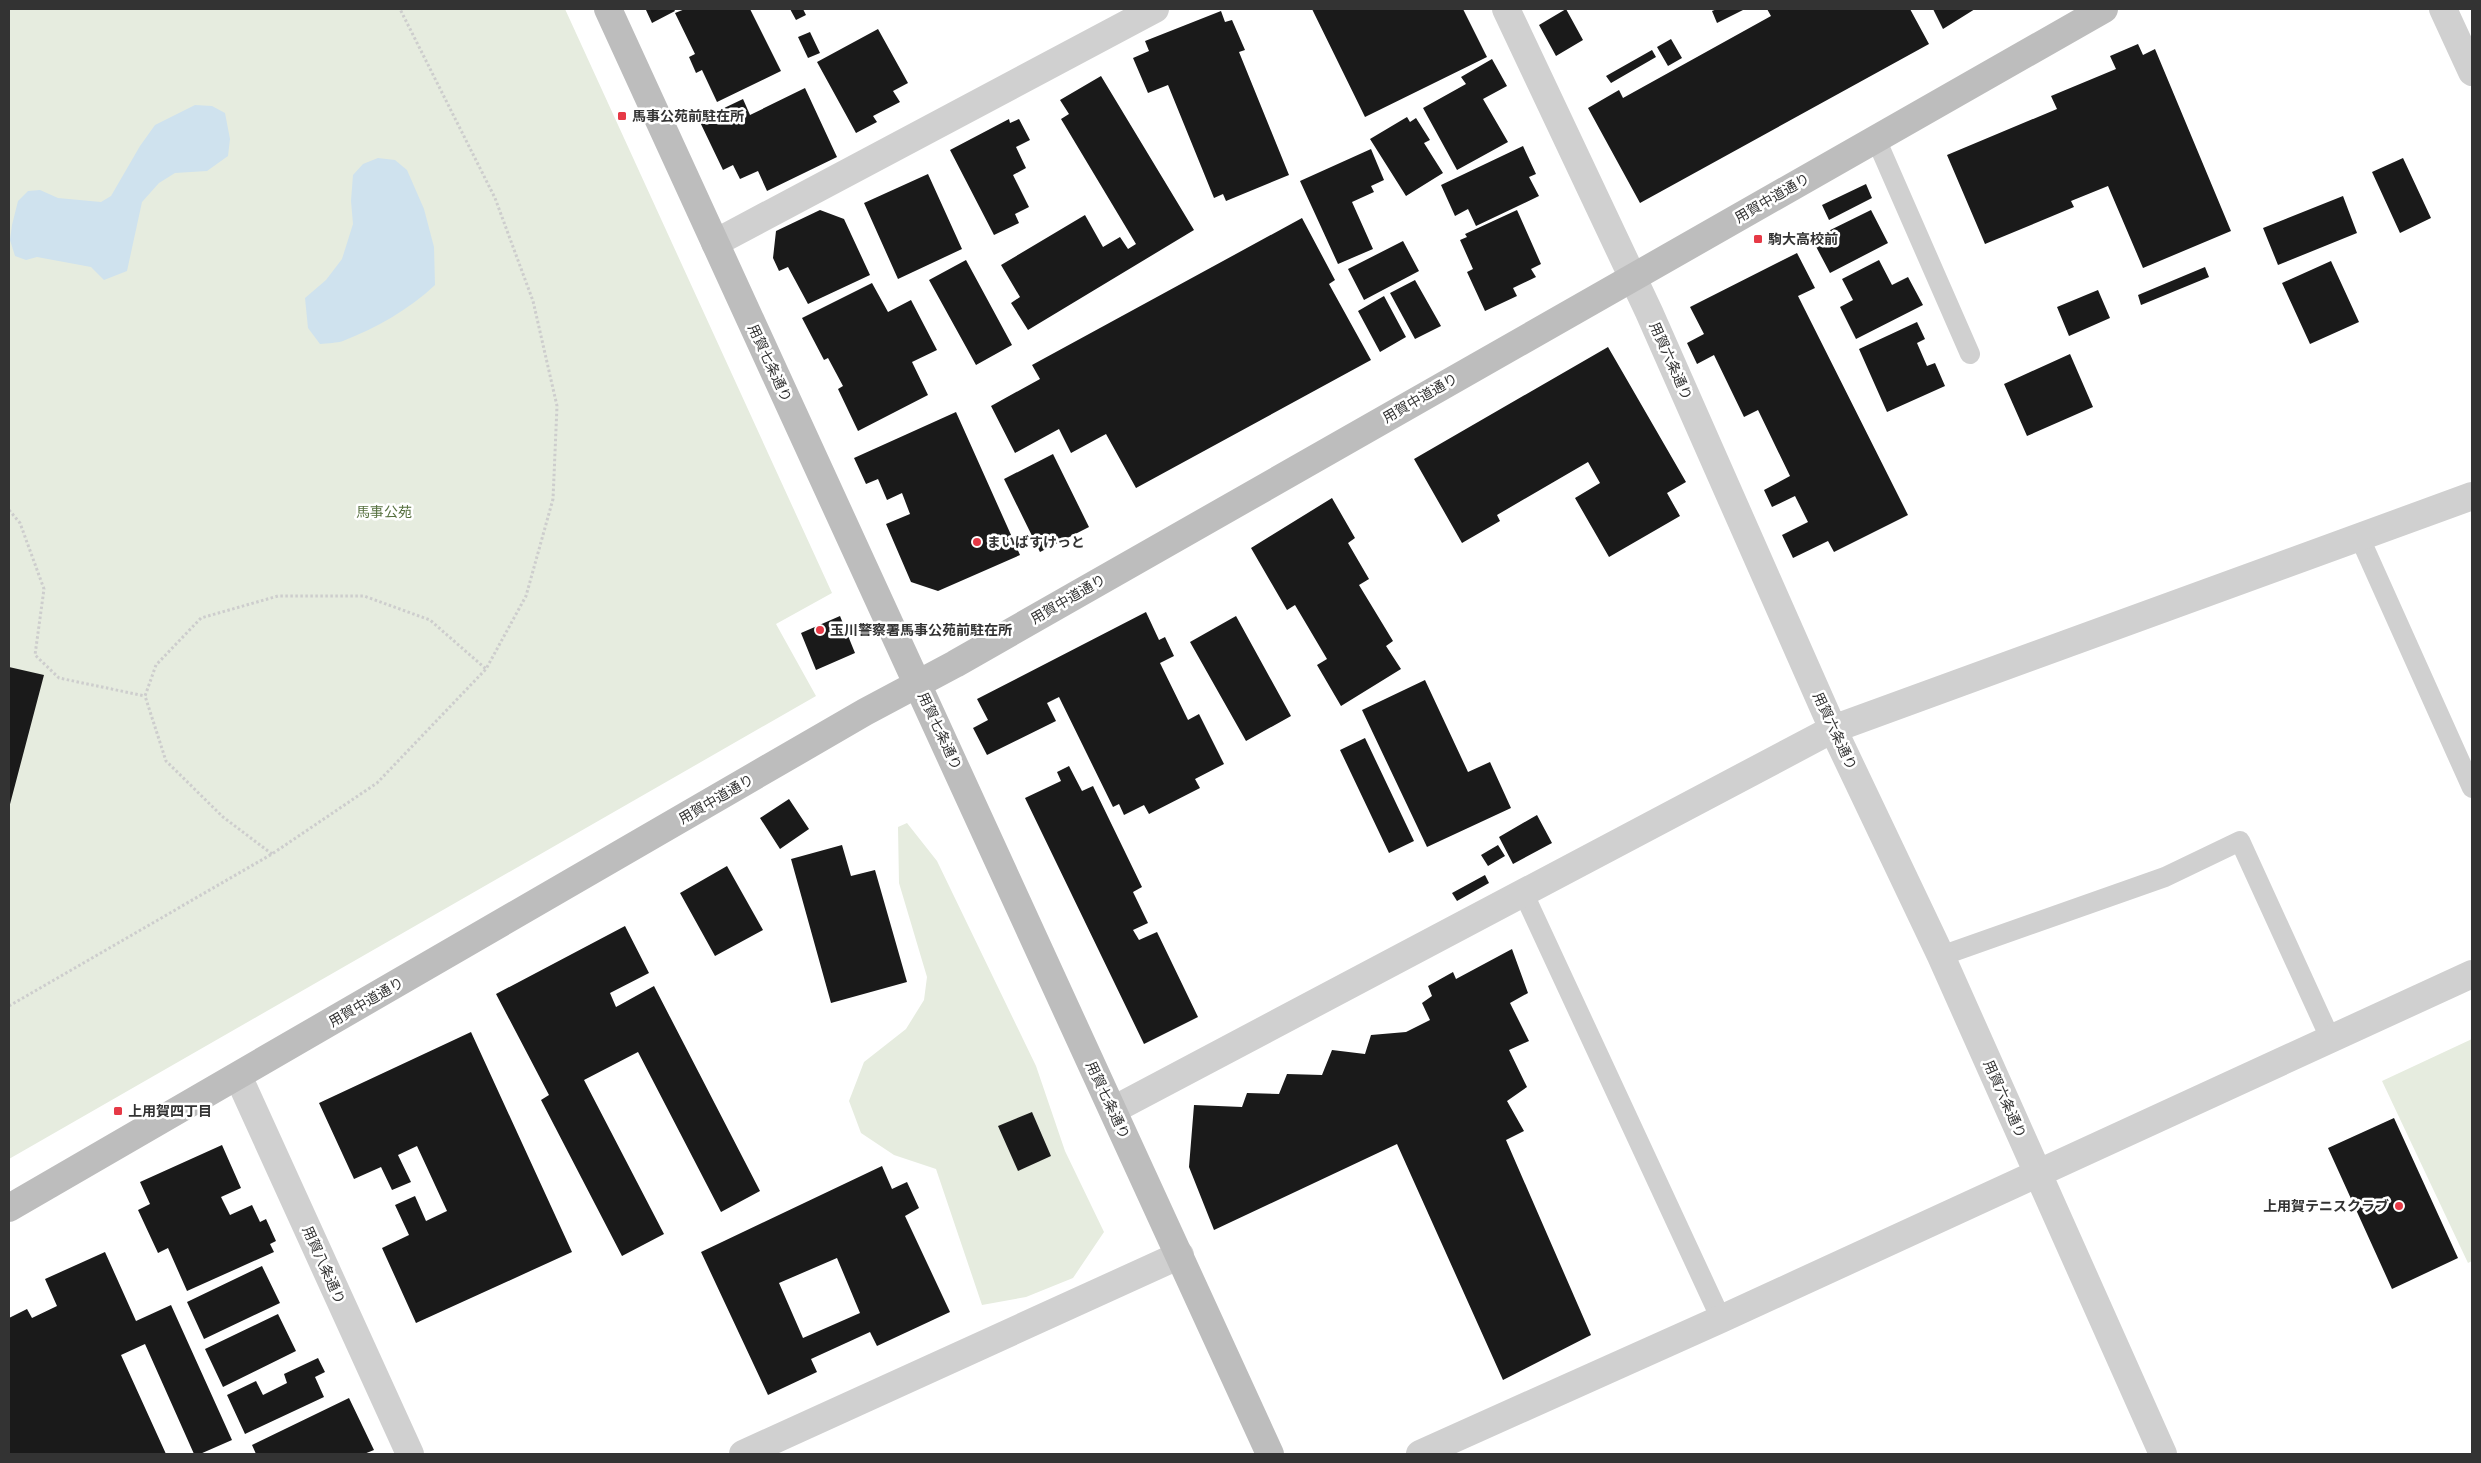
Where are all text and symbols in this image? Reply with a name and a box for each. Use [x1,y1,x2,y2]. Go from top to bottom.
place label: 馬事公苑前駐在所 [632,108,744,124]
marker: 馬事公苑前駐在所 [616,110,628,122]
street label: 用賀中道通り [1732,170,1812,226]
place label: 駒大高校前 [1768,231,1838,247]
marker: 駒大高校前 [1752,233,1764,245]
street label: 用賀六条通り [1647,319,1695,403]
street label: 用賀七条通り [745,322,795,404]
street label: 用賀中道通り [1380,370,1460,426]
park label: 馬事公苑 [356,504,412,520]
place label: まいばすけっと [987,534,1085,550]
marker: まいばすけっと [971,536,983,548]
street label: 用賀中道通り [1028,571,1108,627]
place label: 玉川警察署馬事公苑前駐在所 [830,622,1012,638]
marker: 玉川警察署馬事公苑前駐在所 [814,624,826,636]
street label: 用賀七条通り [915,690,965,772]
street label: 用賀六条通り [1810,690,1860,772]
street label: 用賀中道通り [676,771,756,827]
street label: 用賀中道通り [326,974,406,1030]
street label: 用賀六条通り [1981,1057,2029,1141]
street label: 用賀七条通り [1083,1059,1133,1141]
place label: 上用賀四丁目 [128,1103,212,1119]
marker: 上用賀四丁目 [112,1105,124,1117]
place label: 上用賀テニスクラブ [2263,1198,2389,1214]
marker: 上用賀テニスクラブ [2393,1200,2405,1212]
street label: 用賀八条通り [300,1223,348,1307]

